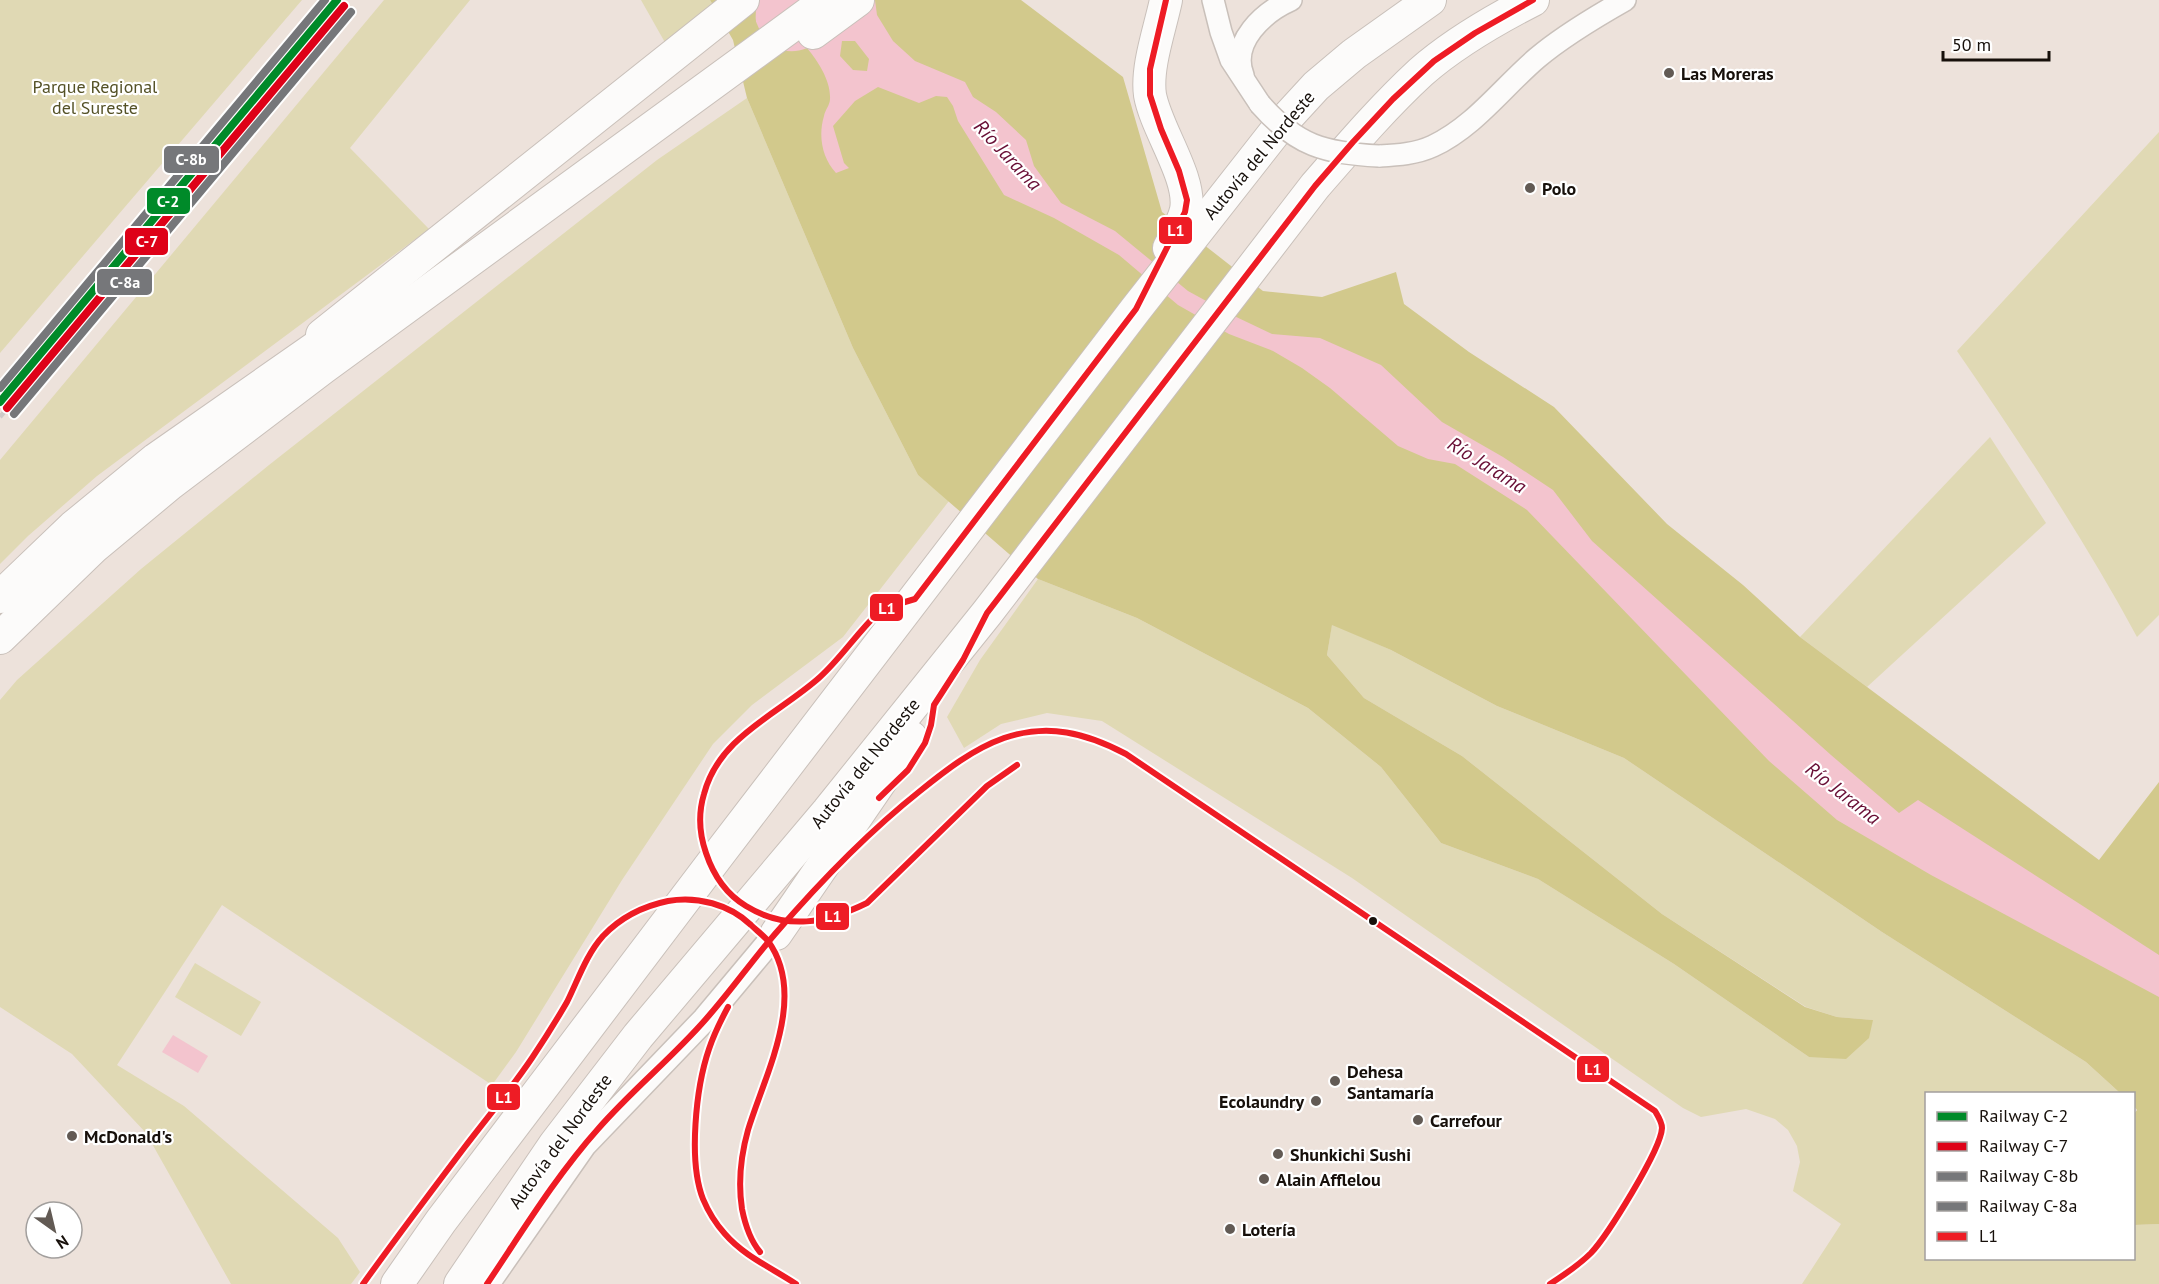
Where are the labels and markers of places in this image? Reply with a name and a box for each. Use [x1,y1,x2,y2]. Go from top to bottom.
place label: Las Moreras [1681,62,1774,85]
marker: Las Moreras [1662,66,1676,80]
place label: Polo [1542,177,1577,200]
marker: Polo [1523,181,1537,195]
unlabelled marker [1367,915,1379,927]
place label: Dehesa Santamaría [1347,1060,1434,1104]
marker: Dehesa Santamaría [1328,1074,1342,1088]
place label: Ecolaundry [1219,1090,1304,1113]
marker: Ecolaundry [1309,1094,1323,1108]
place label: Carrefour [1430,1109,1503,1132]
marker: Carrefour [1411,1113,1425,1127]
place label: McDonald's [84,1125,172,1148]
marker: McDonald's [65,1129,79,1143]
place label: Shunkichi Sushi [1290,1143,1411,1166]
marker: Shunkichi Sushi [1271,1147,1285,1161]
place label: Alain Afflelou [1276,1168,1381,1191]
marker: Alain Afflelou [1257,1172,1271,1186]
place label: Lotería [1242,1218,1296,1241]
marker: Lotería [1223,1222,1237,1236]

